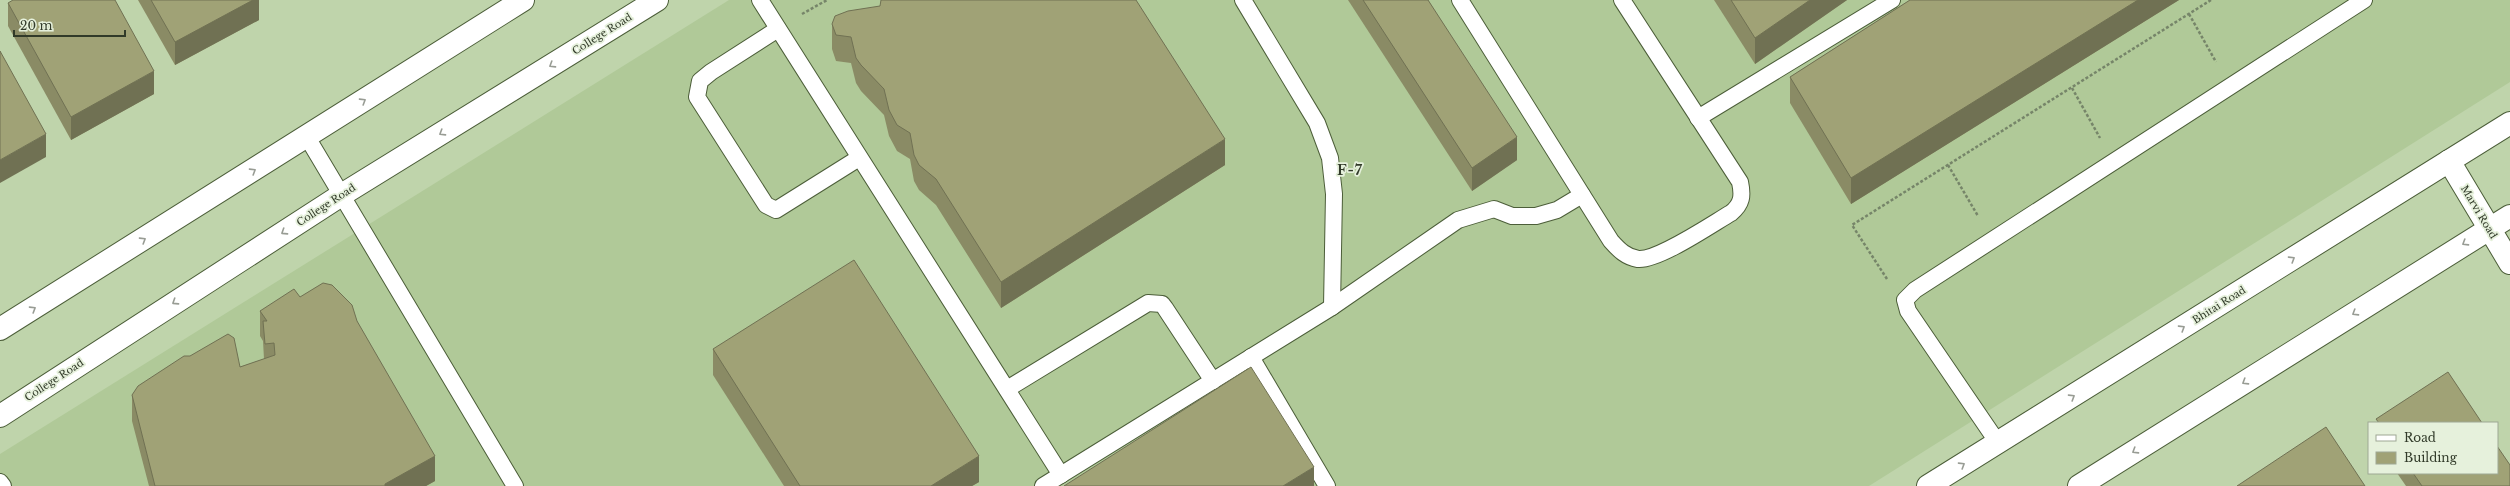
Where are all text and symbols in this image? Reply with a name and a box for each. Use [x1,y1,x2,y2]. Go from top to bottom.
street label: College Road [570,10,634,58]
scale bar [14,12,125,38]
text: 20 m [20,18,52,33]
one-way arrow [549,60,556,67]
one-way arrow [359,99,366,106]
one-way arrow [439,128,446,135]
district label: F-7 [1337,161,1363,179]
one-way arrow [249,168,256,175]
street label: College Road [294,181,358,229]
street label: Marvi Road [2458,183,2500,241]
one-way arrow [281,227,288,235]
one-way arrow [139,237,146,244]
one-way arrow [2462,239,2469,246]
one-way arrow [2288,257,2295,264]
street label: Bhitai Road [2190,283,2248,326]
one-way arrow [172,298,179,305]
one-way arrow [29,306,36,313]
one-way arrow [2352,308,2359,315]
one-way arrow [2178,325,2185,333]
street label: College Road [22,356,86,404]
one-way arrow [2242,377,2249,385]
one-way arrow [2068,394,2075,401]
legend [2368,422,2498,474]
text: Road [2404,430,2436,445]
one-way arrow [2132,446,2139,454]
text: Building [2404,450,2458,465]
one-way arrow [1958,463,1965,470]

